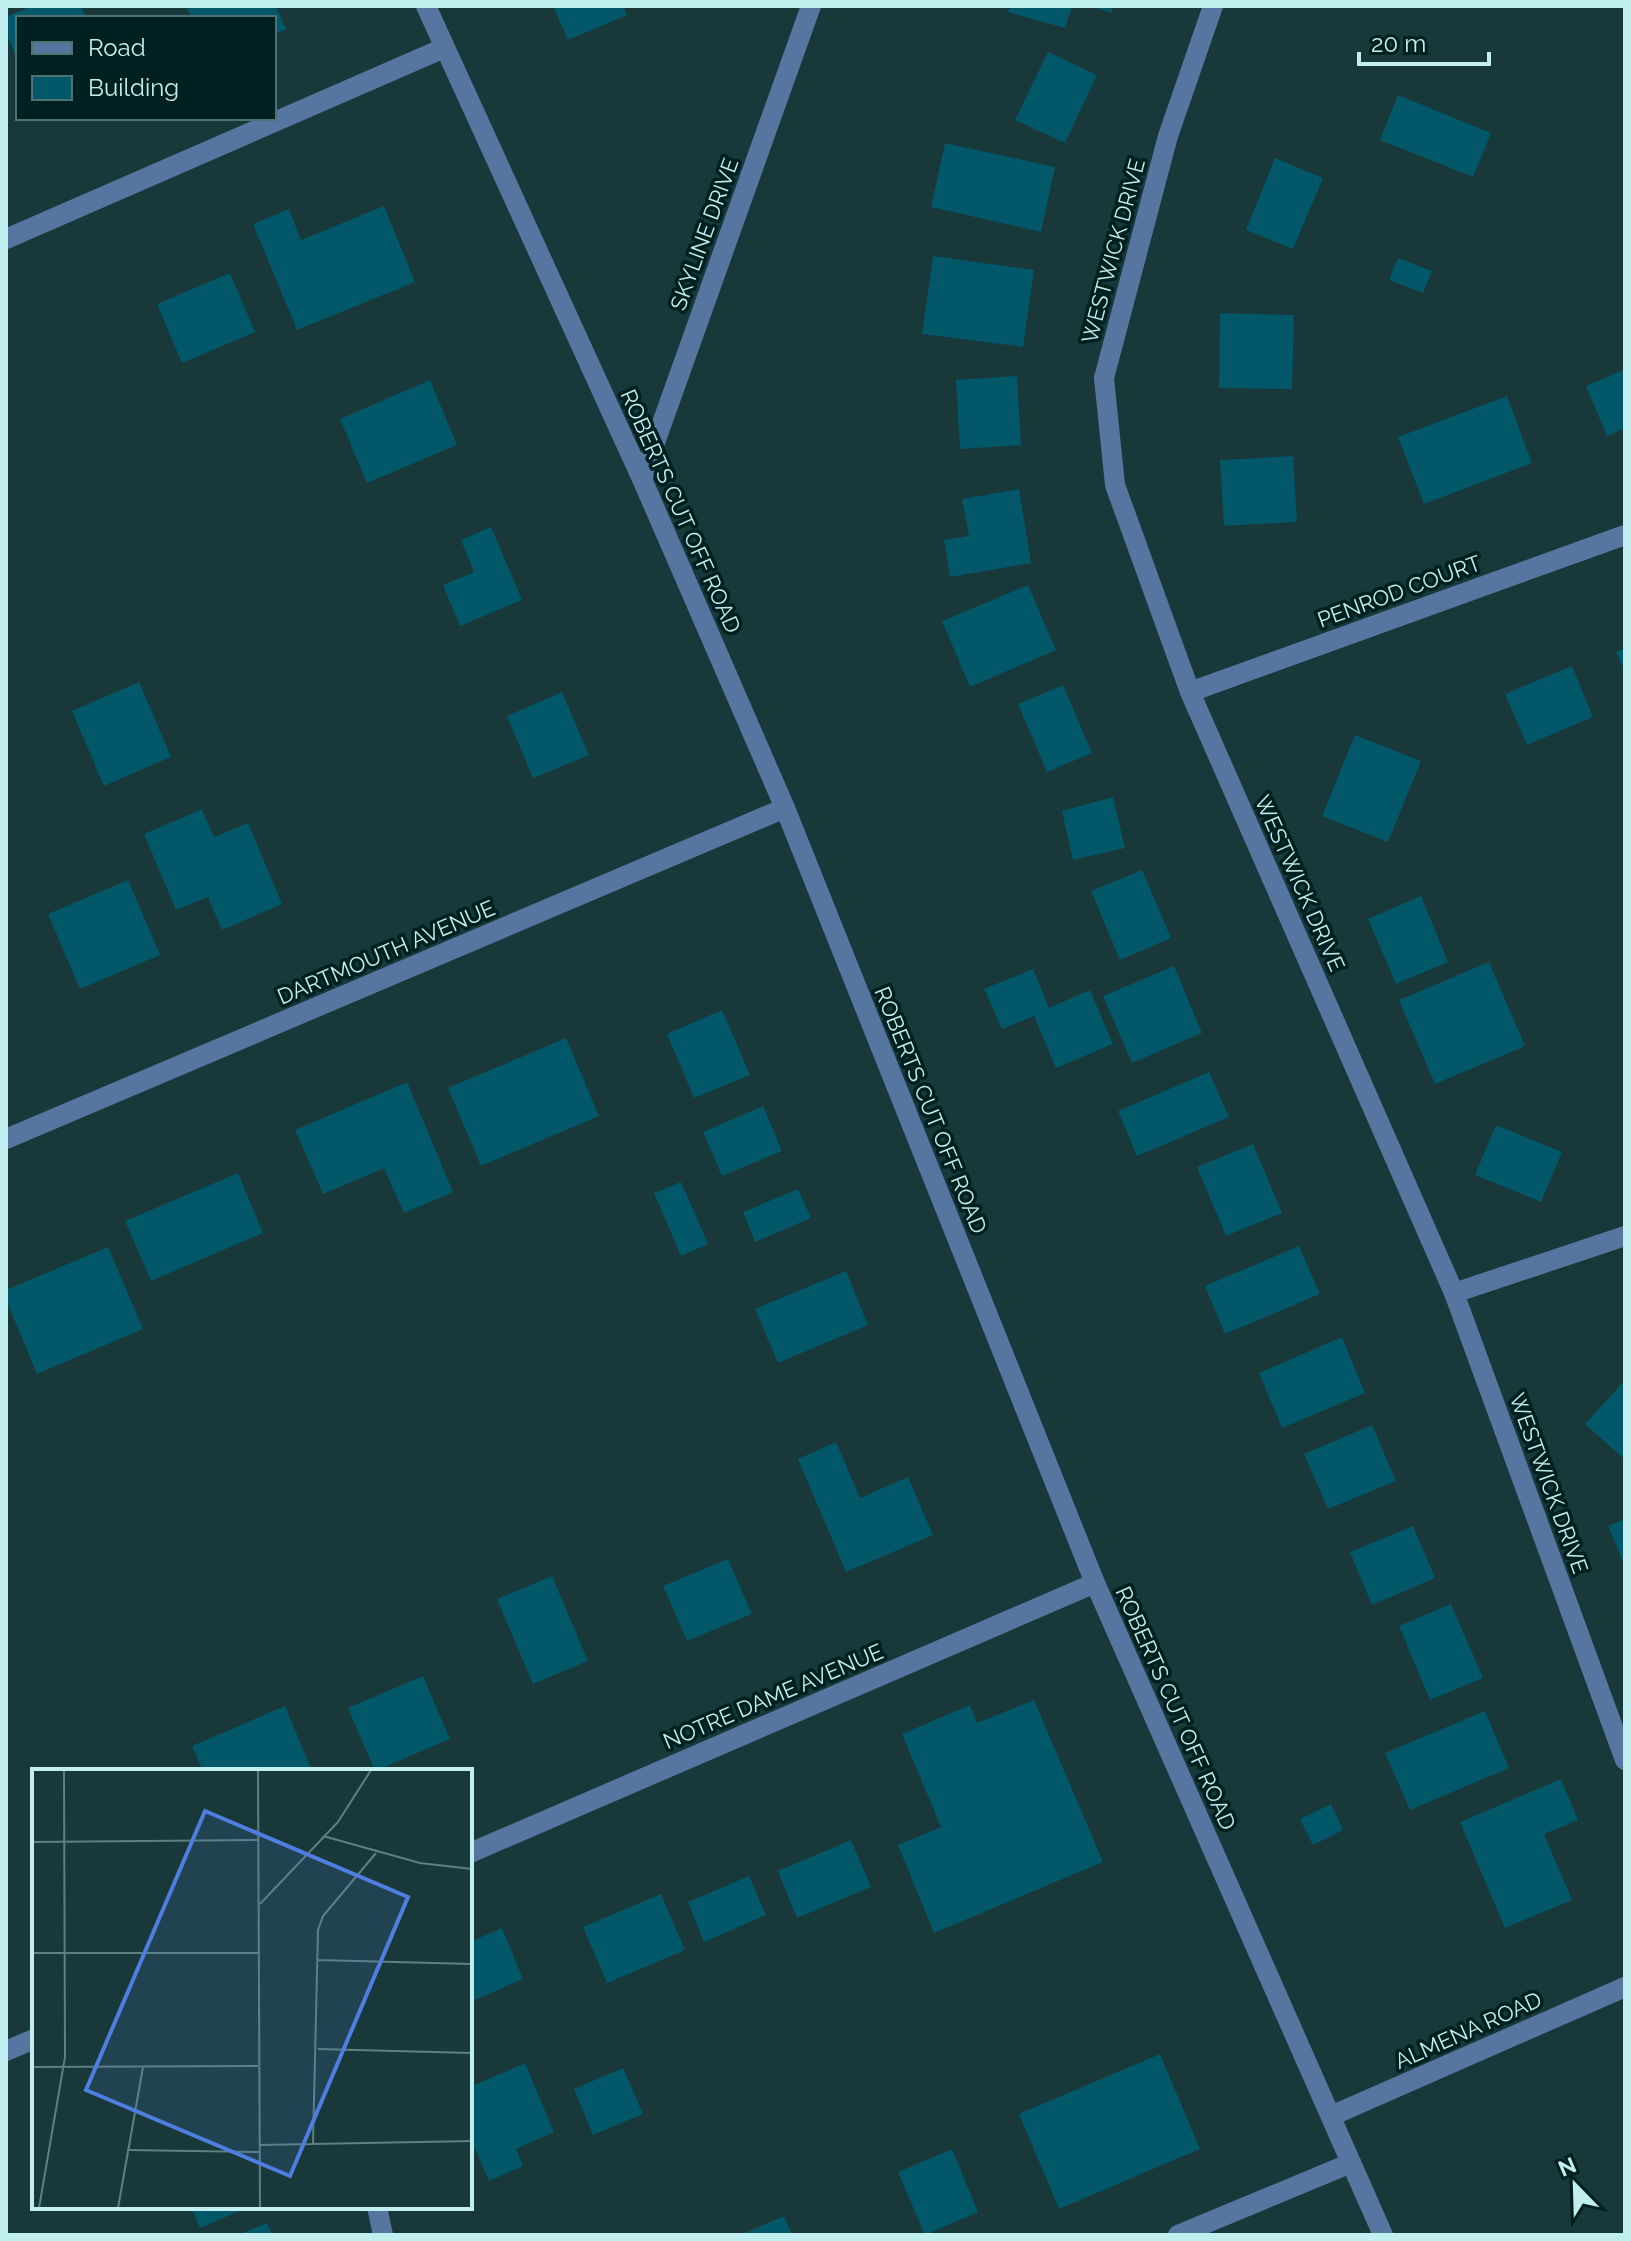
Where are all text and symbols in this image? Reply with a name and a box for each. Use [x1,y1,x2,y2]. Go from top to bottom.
legend [16,16,276,120]
scale bar [1359,16,1489,66]
text: 20 m [1371,29,1426,58]
text: Road [88,33,146,62]
text: Building [88,73,179,102]
street label: SKYLINE DRIVE [664,154,744,314]
street label: WESTWICK DRIVE [1076,156,1150,346]
street label: ROBERTS CUT OFF ROAD [615,385,747,637]
street label: PENROD COURT [1314,549,1485,633]
street label: WESTWICK DRIVE [1249,791,1351,975]
street label: DARTMOUTH AVENUE [273,894,499,1010]
street label: ROBERTS CUT OFF ROAD [869,983,993,1237]
street label: WESTWICK DRIVE [1504,1389,1594,1577]
street label: ROBERTS CUT OFF ROAD [1110,1582,1242,1834]
street label: NOTRE DAME AVENUE [659,1638,887,1754]
inset map [32,1769,472,2209]
street label: ALMENA ROAD [1390,1986,1546,2074]
north arrow [1535,2145,1615,2225]
text: N [1554,2151,1580,2182]

